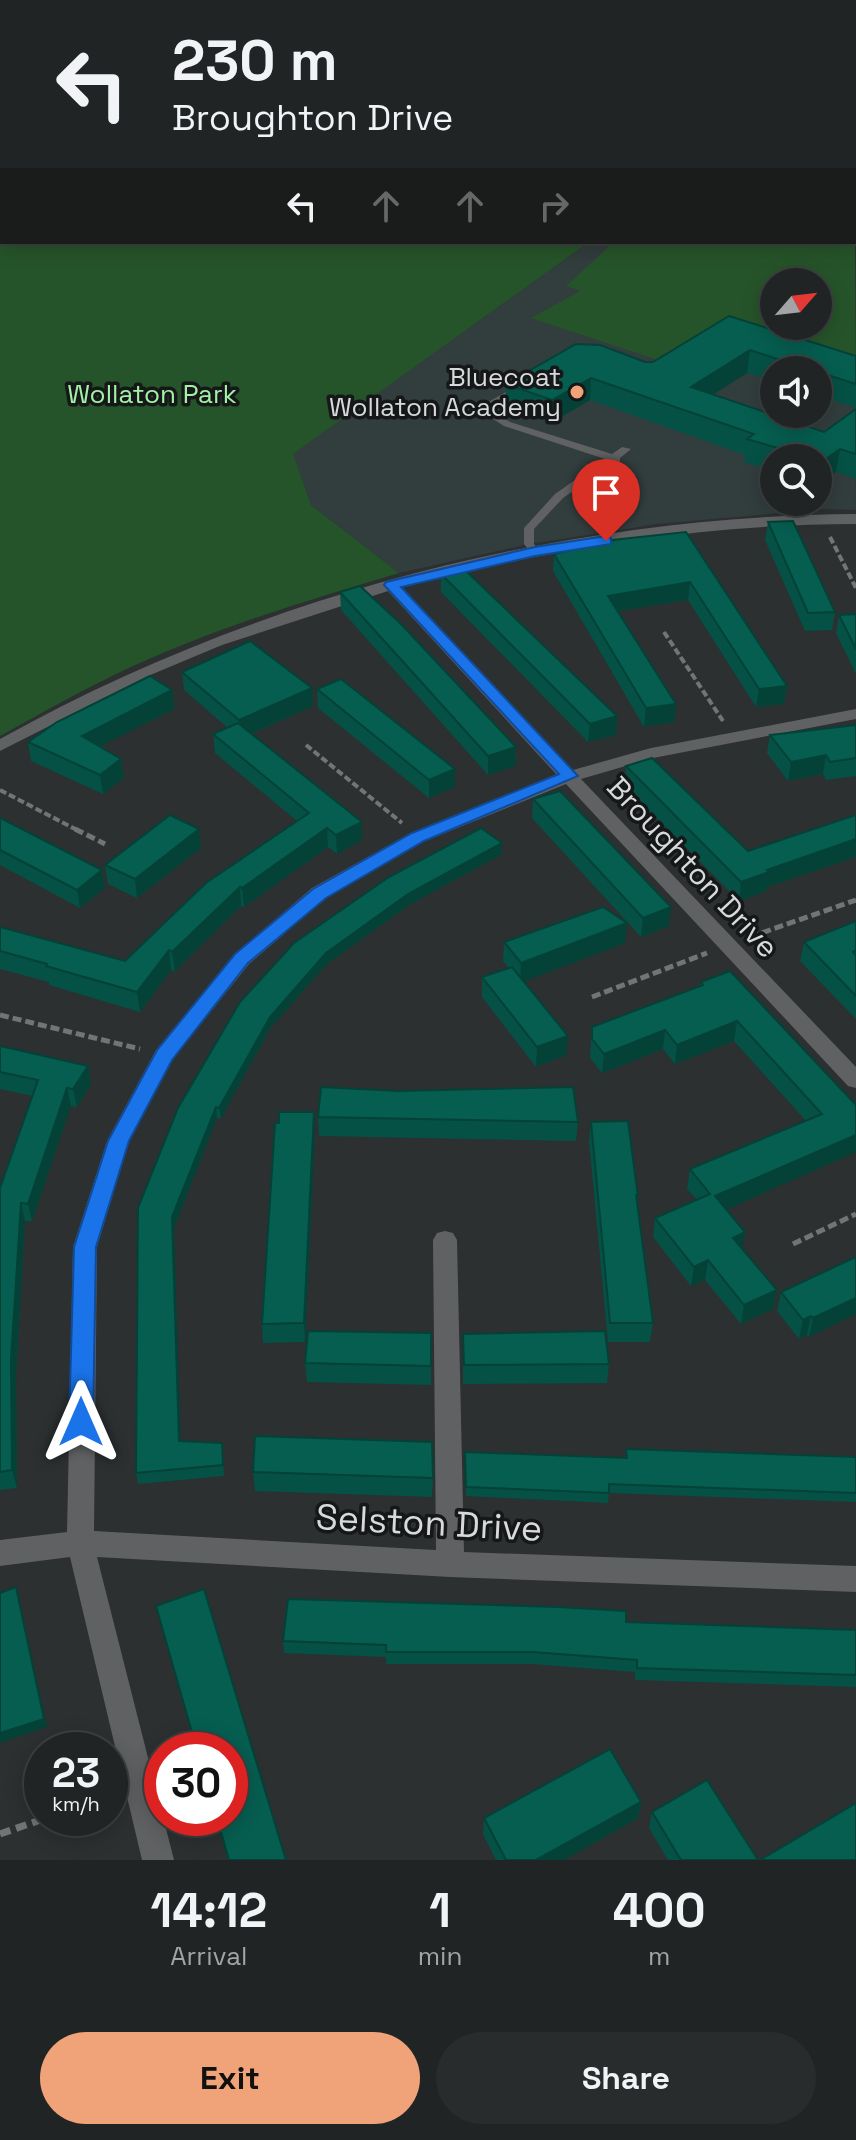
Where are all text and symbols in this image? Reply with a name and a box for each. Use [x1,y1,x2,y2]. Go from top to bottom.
text: 230 m [172,25,338,96]
icon: left [40,32,144,136]
text: Broughton Drive [172,95,453,141]
icon: left [280,184,324,228]
icon: ahead [364,184,408,228]
icon: ahead [448,184,492,228]
icon: right [532,184,576,228]
north arrow [760,268,832,340]
map controls [760,268,832,516]
button: sound [760,356,832,428]
place label: Bluecoat Wollaton Academy [329,360,561,424]
park label: Wollaton Park [67,377,237,411]
marker: Bluecoat Wollaton Academy [568,383,586,401]
button: search [760,444,832,516]
pin [572,459,640,541]
icon: arrive [584,471,628,515]
street label: Broughton Drive [599,768,787,966]
position arrow [39,1380,123,1464]
street label: Selston Drive [315,1494,543,1552]
speed limit sign: 30 [144,1732,248,1836]
text: 23 [52,1748,100,1799]
text: km/h [52,1791,100,1817]
text: 14:12 [150,1880,267,1941]
text: 1 [429,1880,451,1941]
text: 400 [613,1880,706,1941]
text: Arrival [170,1939,247,1973]
text: min [418,1939,462,1973]
text: m [648,1939,670,1973]
button: Exit [40,2032,420,2124]
button: Share [436,2032,816,2124]

